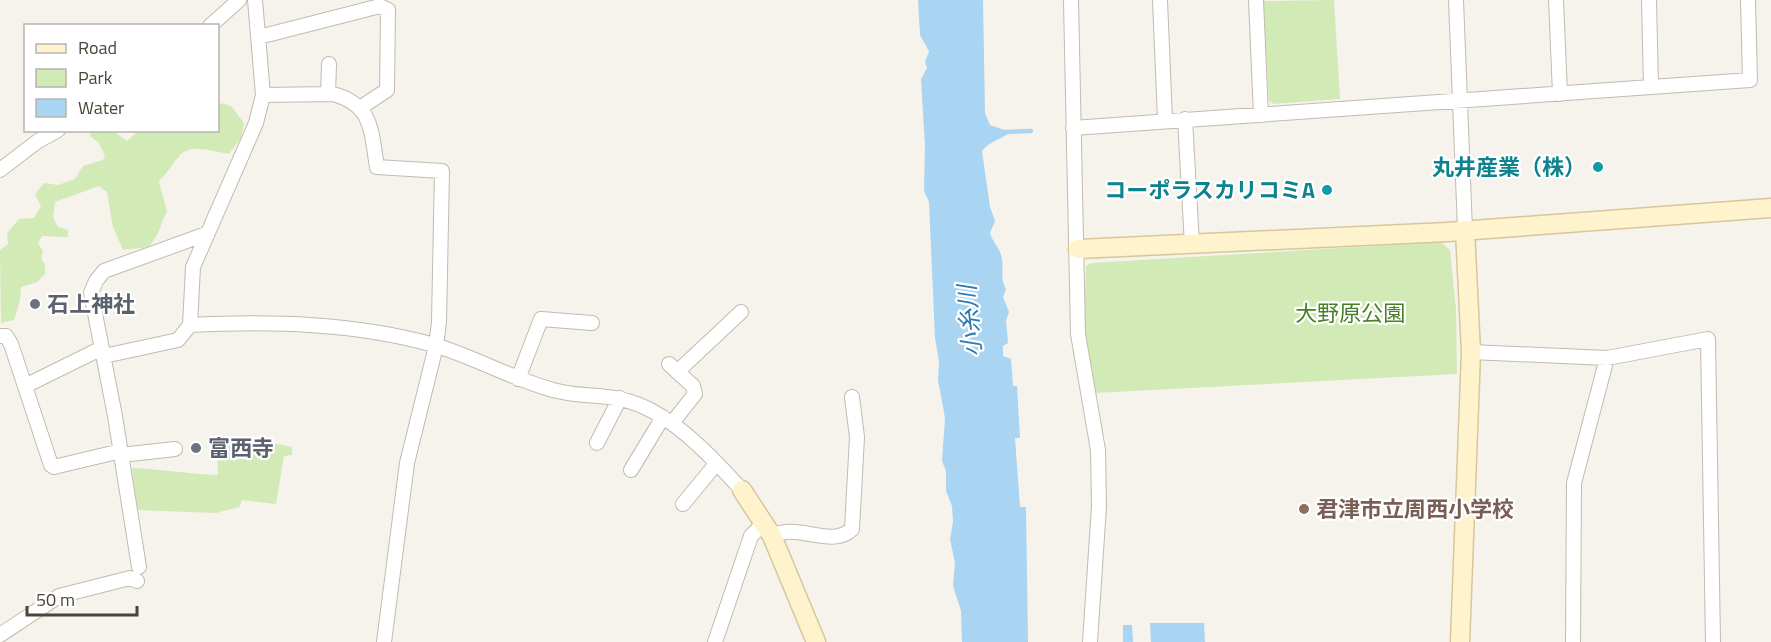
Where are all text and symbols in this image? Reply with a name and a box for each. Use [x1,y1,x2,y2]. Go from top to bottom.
legend [24,24,219,132]
text: Road [78,34,117,61]
text: Park [78,64,113,91]
text: Water [78,94,124,121]
place label: 丸井産業（株） [1432,150,1586,184]
marker: 丸井産業（株） [1591,160,1605,174]
place label: コーポラスカリコミA [1104,173,1315,207]
marker: コーポラスカリコミA [1320,183,1334,197]
water label: 小糸川 [948,281,990,359]
place label: 石上神社 [47,287,135,321]
park label: 大野原公園 [1295,296,1405,330]
marker: 石上神社 [28,297,42,311]
place label: 富西寺 [208,431,274,465]
marker: 富西寺 [189,441,203,455]
place label: 君津市立周西小学校 [1316,492,1514,526]
marker: 君津市立周西小学校 [1297,502,1311,516]
scale bar [27,579,136,617]
text: 50 m [36,586,75,613]

